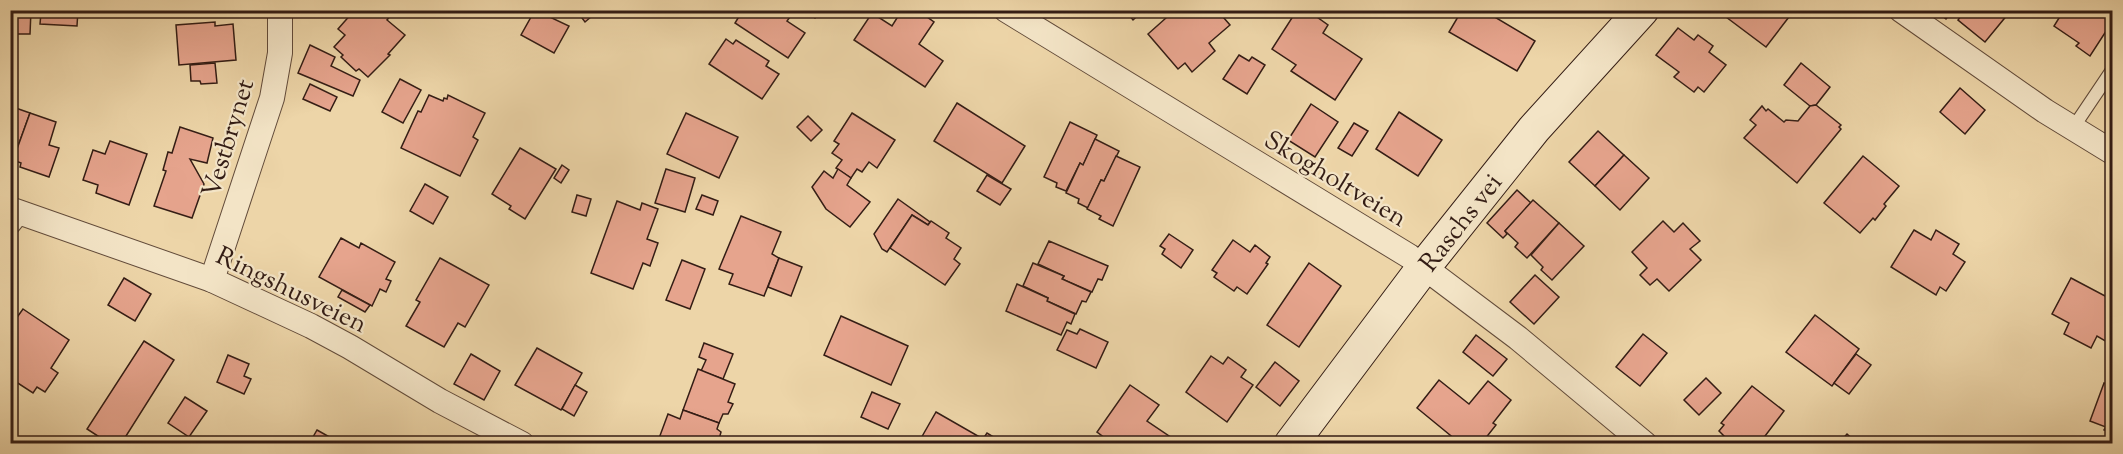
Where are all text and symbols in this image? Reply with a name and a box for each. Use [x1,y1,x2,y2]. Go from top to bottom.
street label: Vestbrynet [194,75,265,203]
street label: Skogholtveien [1256,123,1413,237]
street label: Raschs vei [1412,167,1512,281]
street label: Ringshusveien [209,239,373,344]

